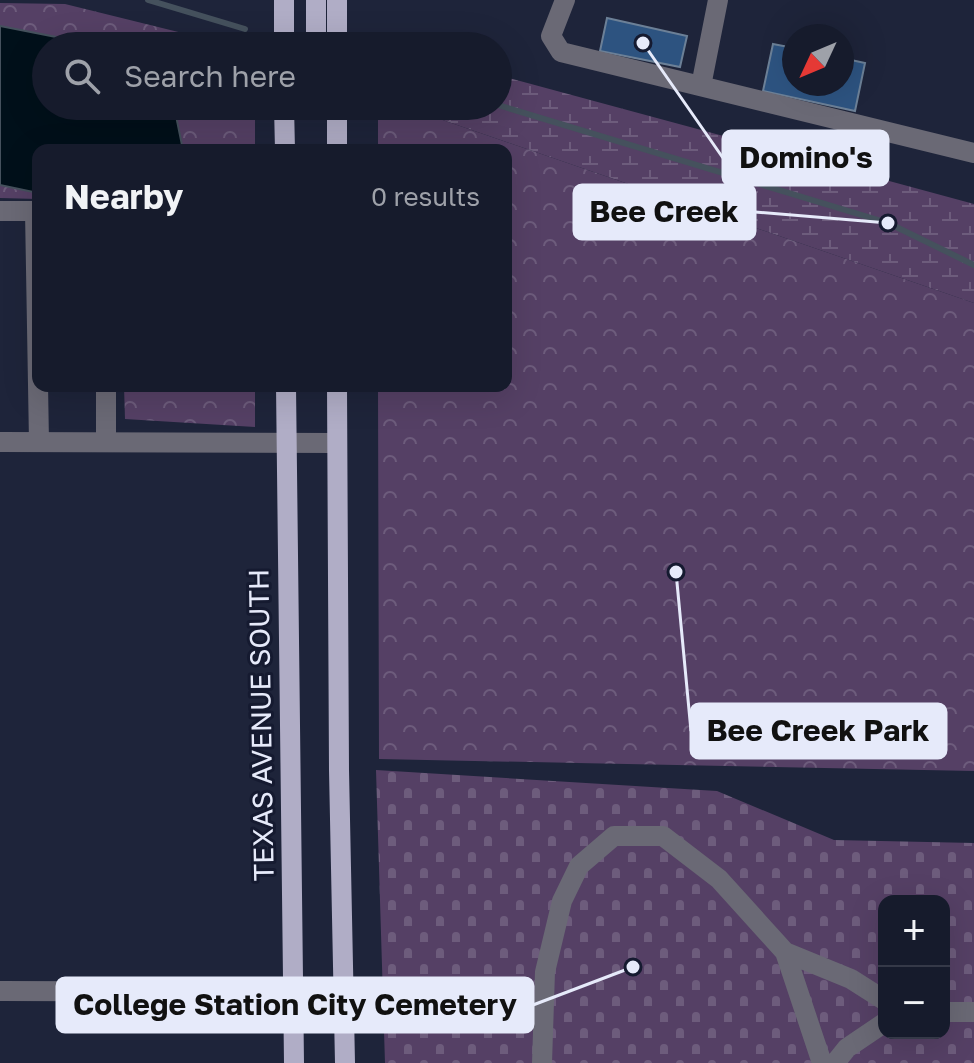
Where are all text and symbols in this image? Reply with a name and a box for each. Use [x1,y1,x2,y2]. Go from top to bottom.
north arrow [782,24,854,96]
search box [32,32,512,120]
icon: search [60,54,104,98]
text: Search here [124,58,296,94]
callout: Domino's [723,131,888,185]
text: Domino's [739,139,873,175]
text: Nearby [64,176,184,216]
text: 0 results [371,181,480,212]
callout: Bee Creek [574,185,755,239]
text: Bee Creek [589,193,739,229]
street label: TEXAS AVENUE SOUTH [241,569,280,882]
callout: Bee Creek Park [691,704,946,758]
text: Bee Creek Park [706,712,930,748]
map controls [878,895,950,1039]
button: + [878,895,950,967]
button: − [878,967,950,1039]
callout: College Station City Cemetery [57,978,533,1032]
text: College Station City Cemetery [73,986,517,1022]

